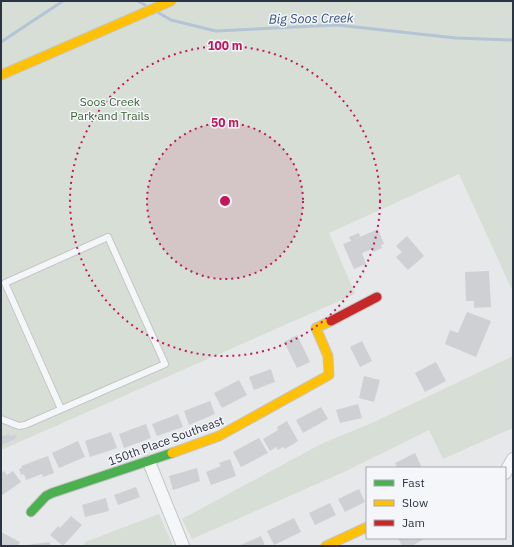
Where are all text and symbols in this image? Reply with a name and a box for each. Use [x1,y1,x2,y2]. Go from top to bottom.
water label: Big Soos Creek [268,9,354,28]
text: 100 m [207,38,243,53]
park label: Soos Creek Park and Trails [70,94,150,123]
text: 50 m [211,115,239,130]
centre of rings [218,194,232,208]
street label: 150th Place Southeast [106,413,226,468]
legend [366,467,506,539]
text: Fast [402,475,425,490]
text: Slow [402,495,428,510]
text: Jam [402,515,425,530]

